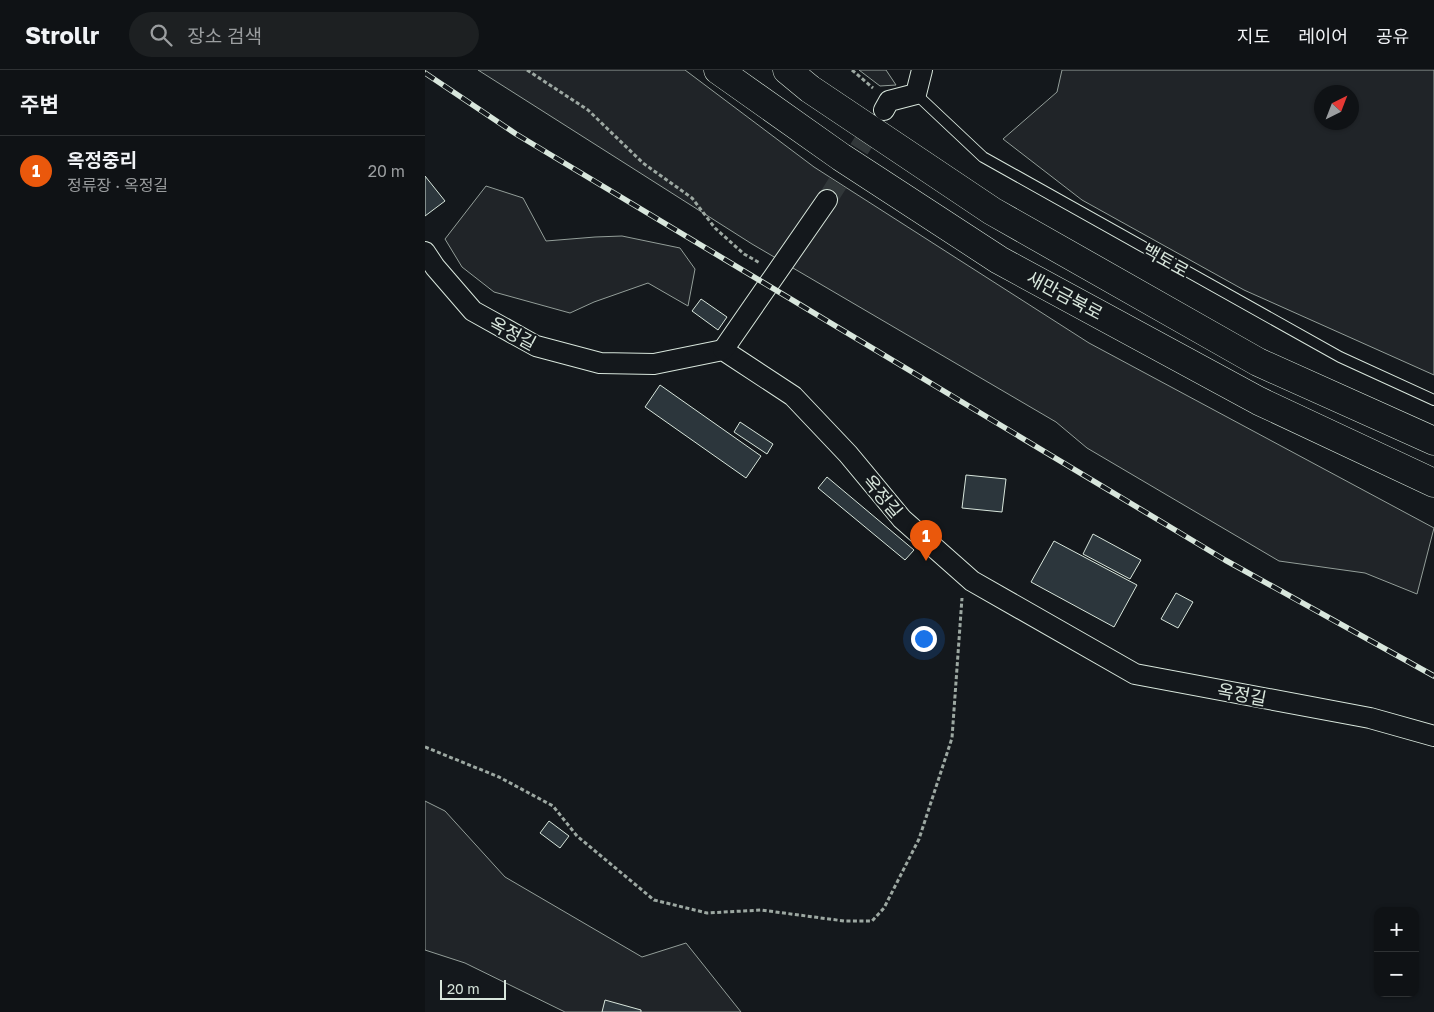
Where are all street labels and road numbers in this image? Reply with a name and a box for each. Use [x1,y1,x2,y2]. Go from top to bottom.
street label: 백토로 [1139,238,1193,282]
street label: 새만금북로 [1023,266,1107,324]
street label: 옥정길 [486,312,540,354]
street label: 옥정길 [859,470,907,522]
street label: 옥정길 [1216,678,1268,710]

